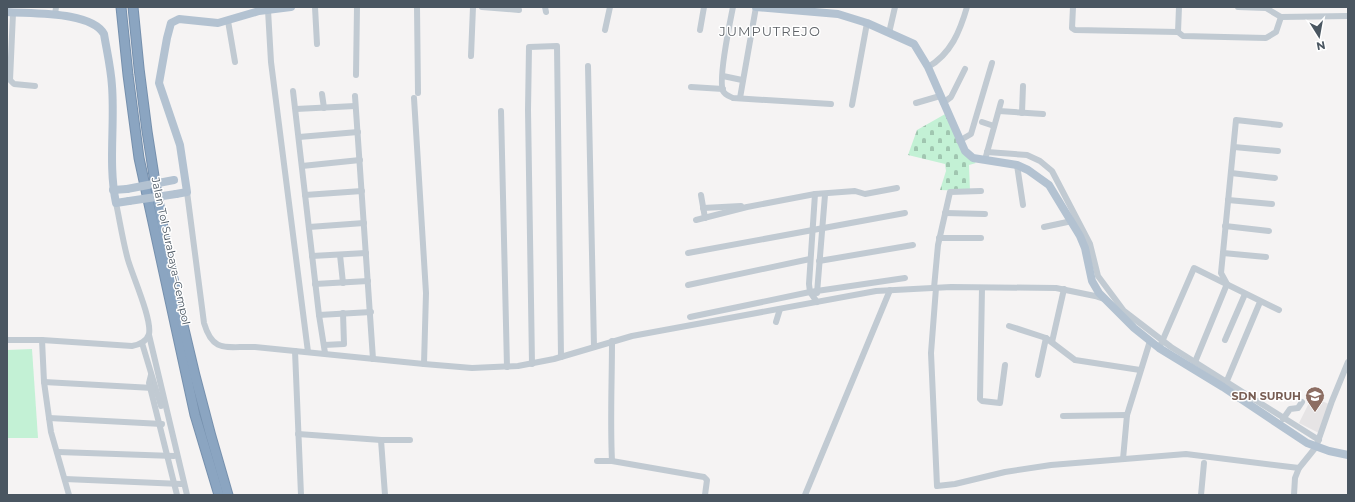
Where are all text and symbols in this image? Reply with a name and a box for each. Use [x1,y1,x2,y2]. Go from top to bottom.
north arrow [1299,16,1339,56]
district label: JUMPUTREJO [718,23,821,39]
text: N [1315,38,1327,54]
street label: Jalan Tol Surabaya–Gempol [148,175,193,326]
school or university icon: SDN SURUH [1304,385,1326,413]
place label: SDN SURUH [1232,389,1301,403]

